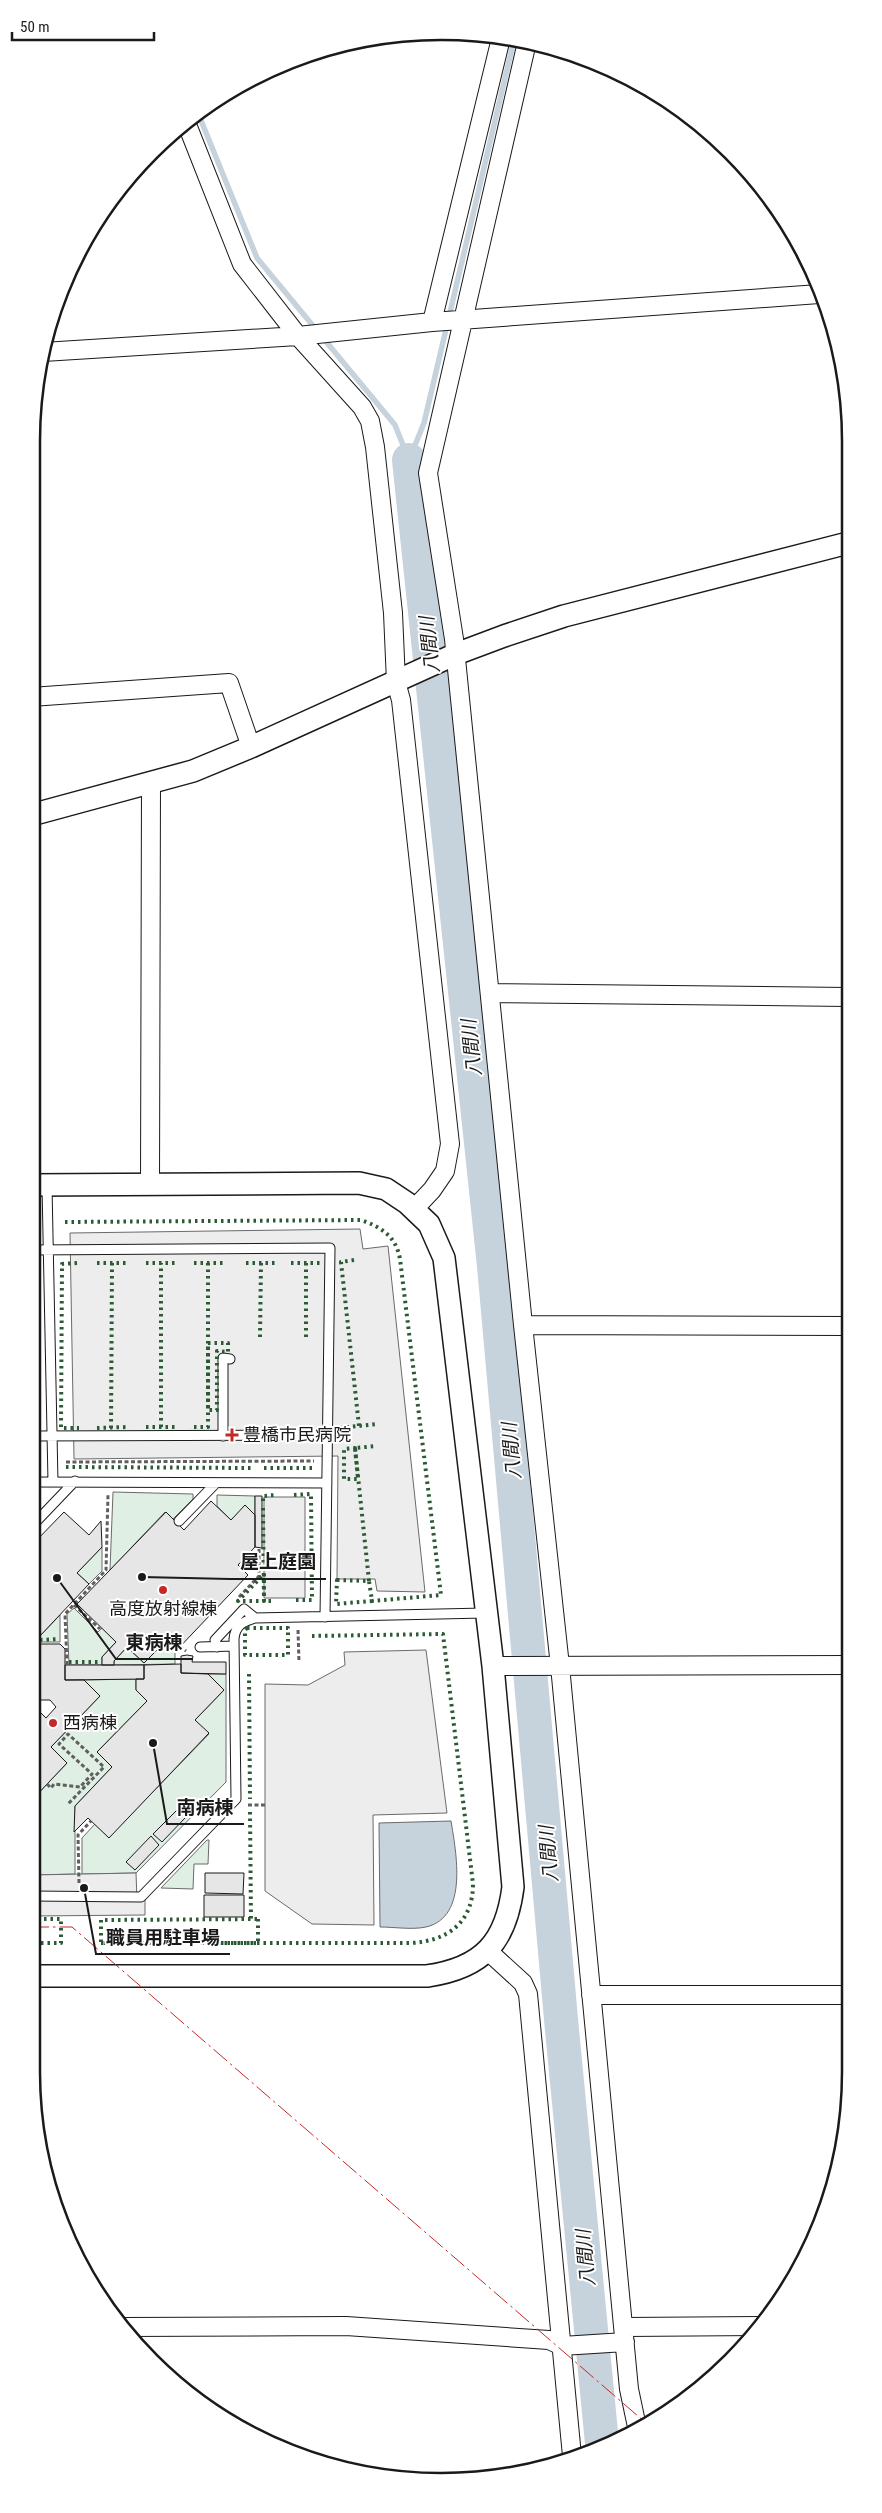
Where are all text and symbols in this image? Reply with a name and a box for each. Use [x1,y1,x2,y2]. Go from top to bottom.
scale bar [12,10,155,42]
text: 50 m [20,18,50,36]
water label: 八間川 [415,613,444,675]
water label: 八間川 [457,1016,486,1078]
water label: 八間川 [497,1420,525,1480]
place label: 豊橋市民病院 [243,1424,351,1445]
marker: 豊橋市民病院 [225,1428,239,1442]
callout: 屋上庭園 [230,1545,326,1579]
text: 屋上庭園 [240,1550,316,1573]
marker: 高度放射線棟 [157,1584,169,1596]
place label: 高度放射線棟 [109,1598,217,1619]
callout: 東病棟 [116,1625,193,1659]
text: 東病棟 [125,1631,183,1654]
place label: 西病棟 [63,1712,117,1733]
marker: 西病棟 [47,1717,59,1729]
callout: 南病棟 [167,1790,244,1824]
text: 南病棟 [176,1796,234,1819]
water label: 八間川 [534,1823,562,1883]
callout: 職員用駐車場 [96,1920,230,1954]
text: 職員用駐車場 [106,1926,220,1949]
water label: 八間川 [571,2227,599,2287]

